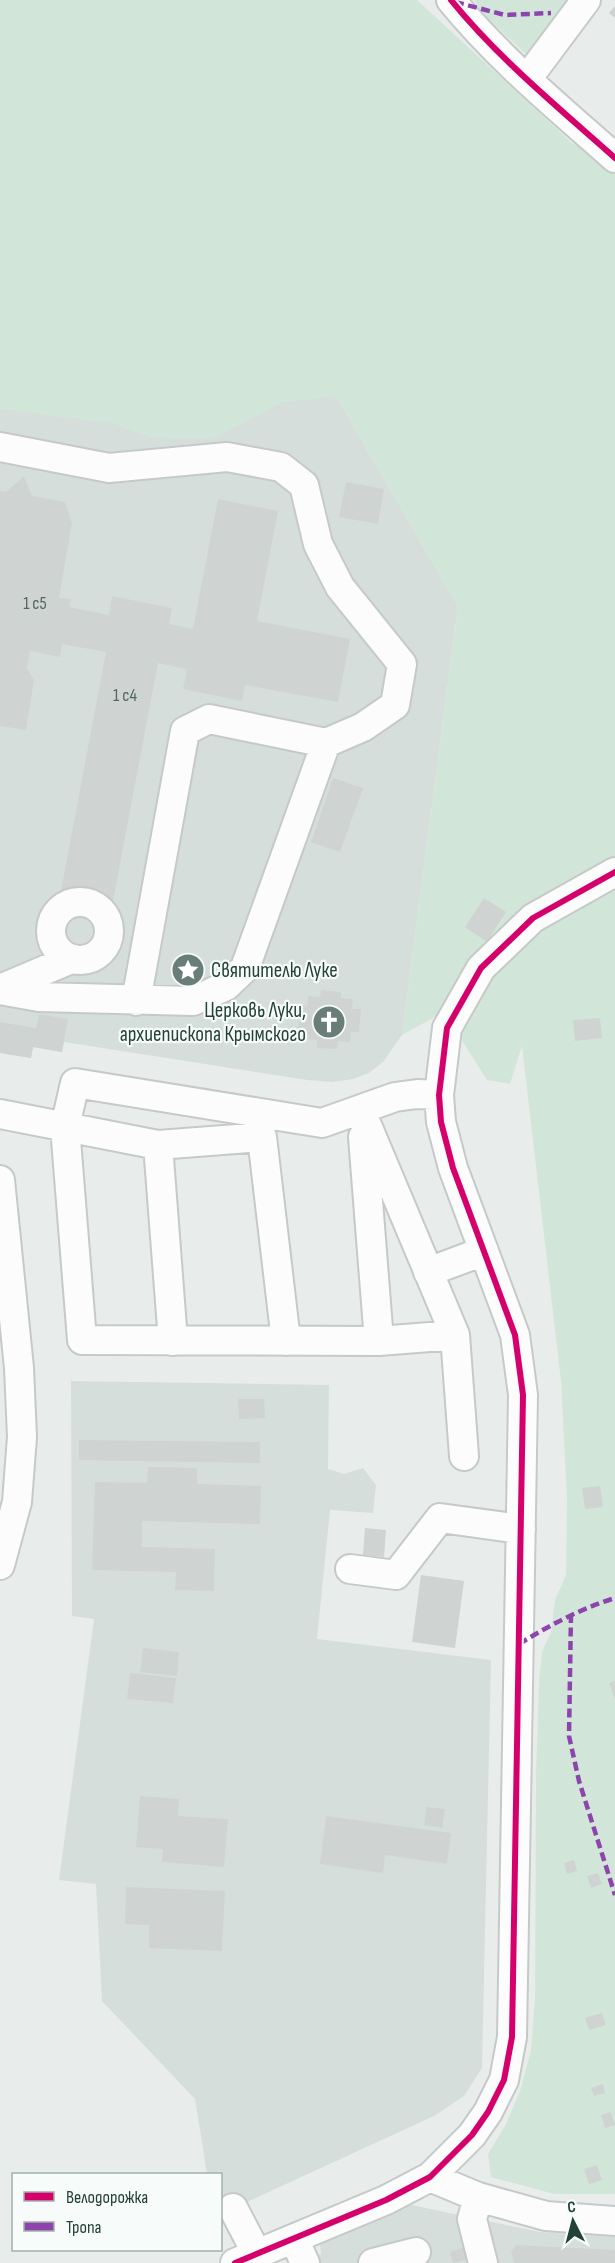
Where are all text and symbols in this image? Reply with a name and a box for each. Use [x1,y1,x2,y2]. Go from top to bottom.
house number: 1 с5 [23,593,47,614]
house number: 1 с4 [113,685,137,706]
place icon: Святителю Луке [170,952,206,988]
place label: Святителю Луке [211,958,338,983]
place label: Церковь Луки, архиепископа Крымского [120,998,306,1047]
church icon: Церковь Луки, архиепископа Крымского [311,1004,347,1040]
legend [12,2173,222,2251]
text: Велодорожка [66,2187,148,2208]
north arrow [543,2191,603,2251]
text: С [567,2198,577,2217]
text: Тропа [66,2217,102,2238]

